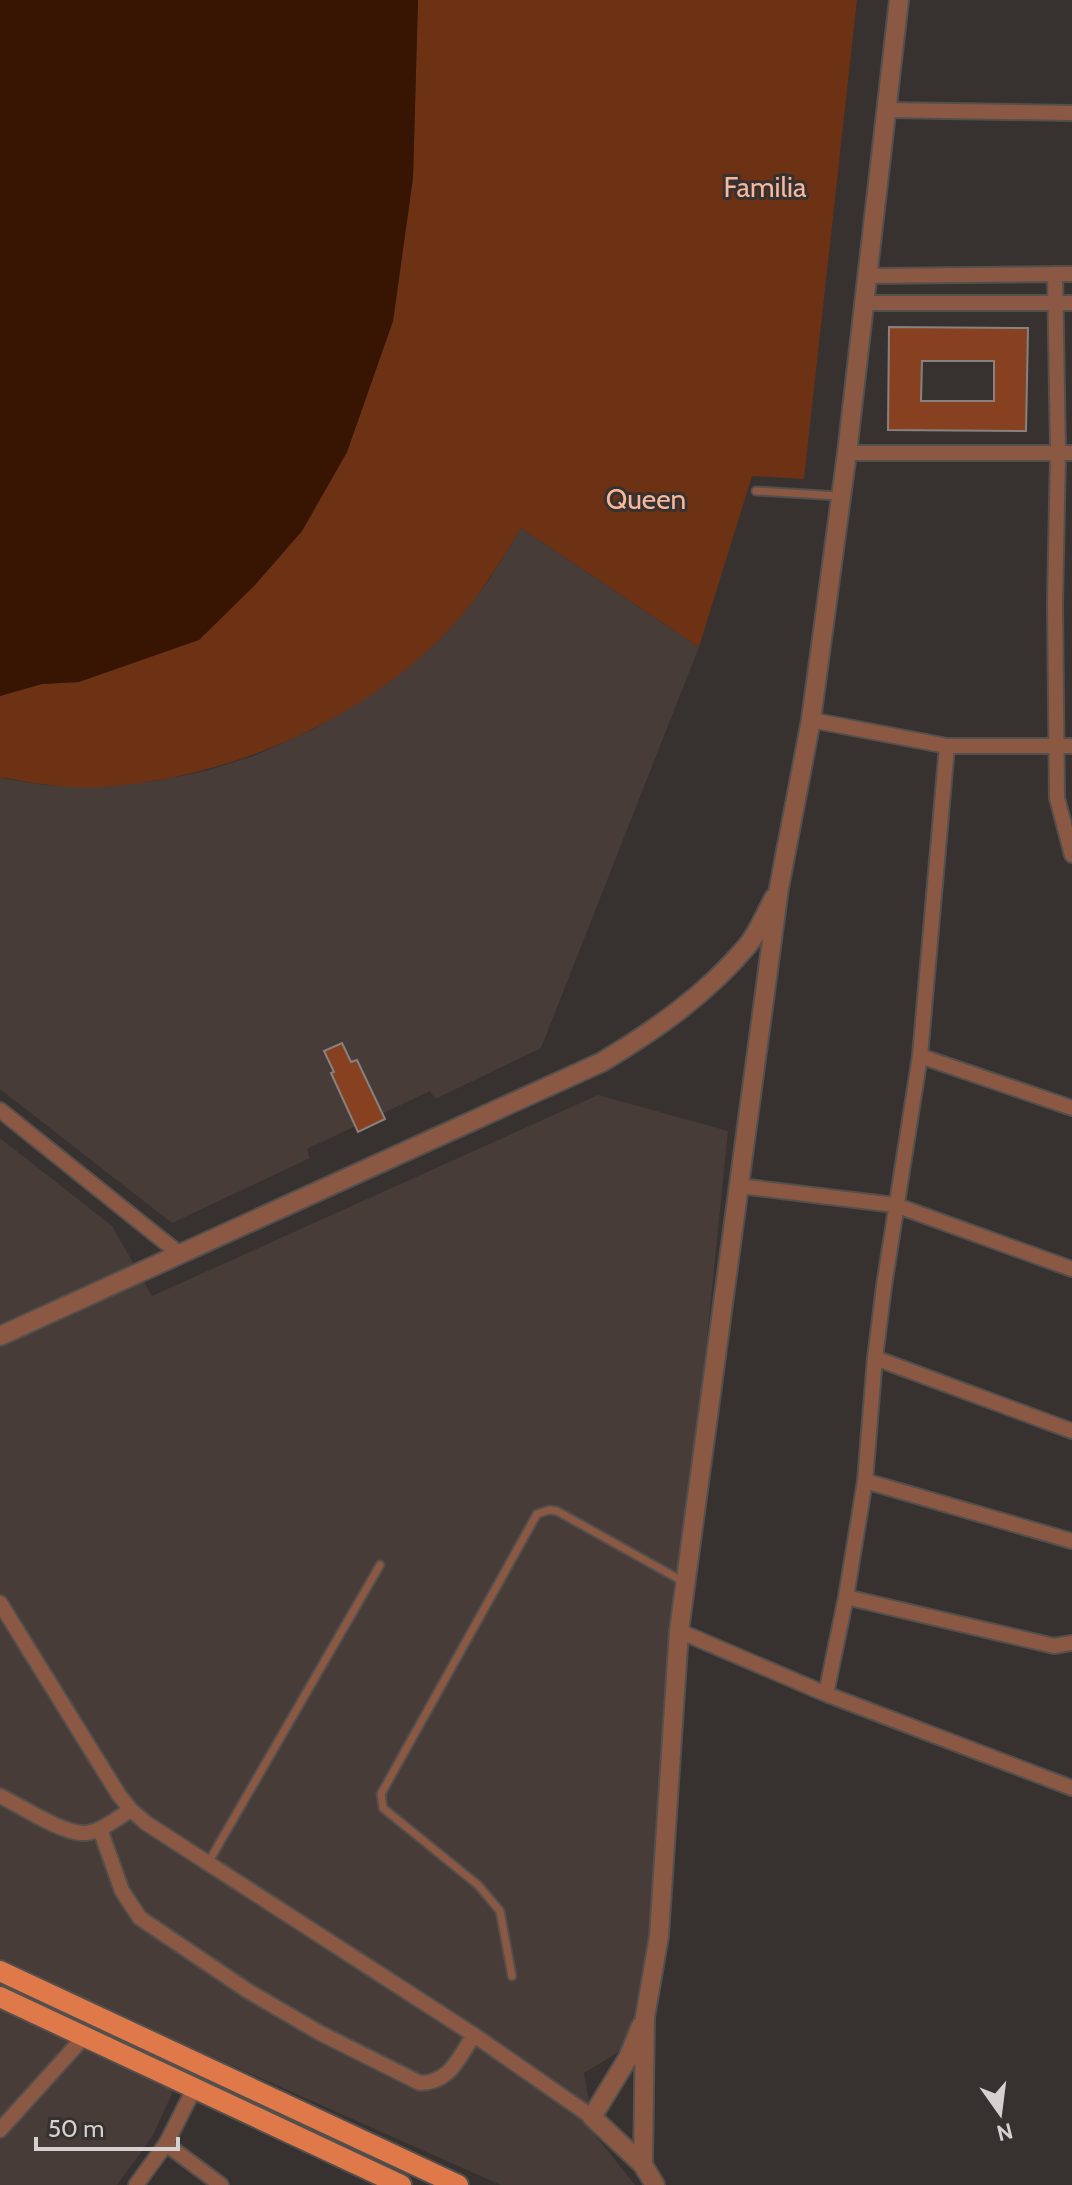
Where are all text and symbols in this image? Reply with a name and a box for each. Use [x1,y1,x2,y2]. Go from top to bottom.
park label: Familia [724,170,807,204]
park label: Queen [606,482,686,516]
north arrow [960,2073,1040,2153]
scale bar [36,2101,178,2151]
text: 50 m [48,2114,104,2143]
text: N [994,2117,1016,2147]

